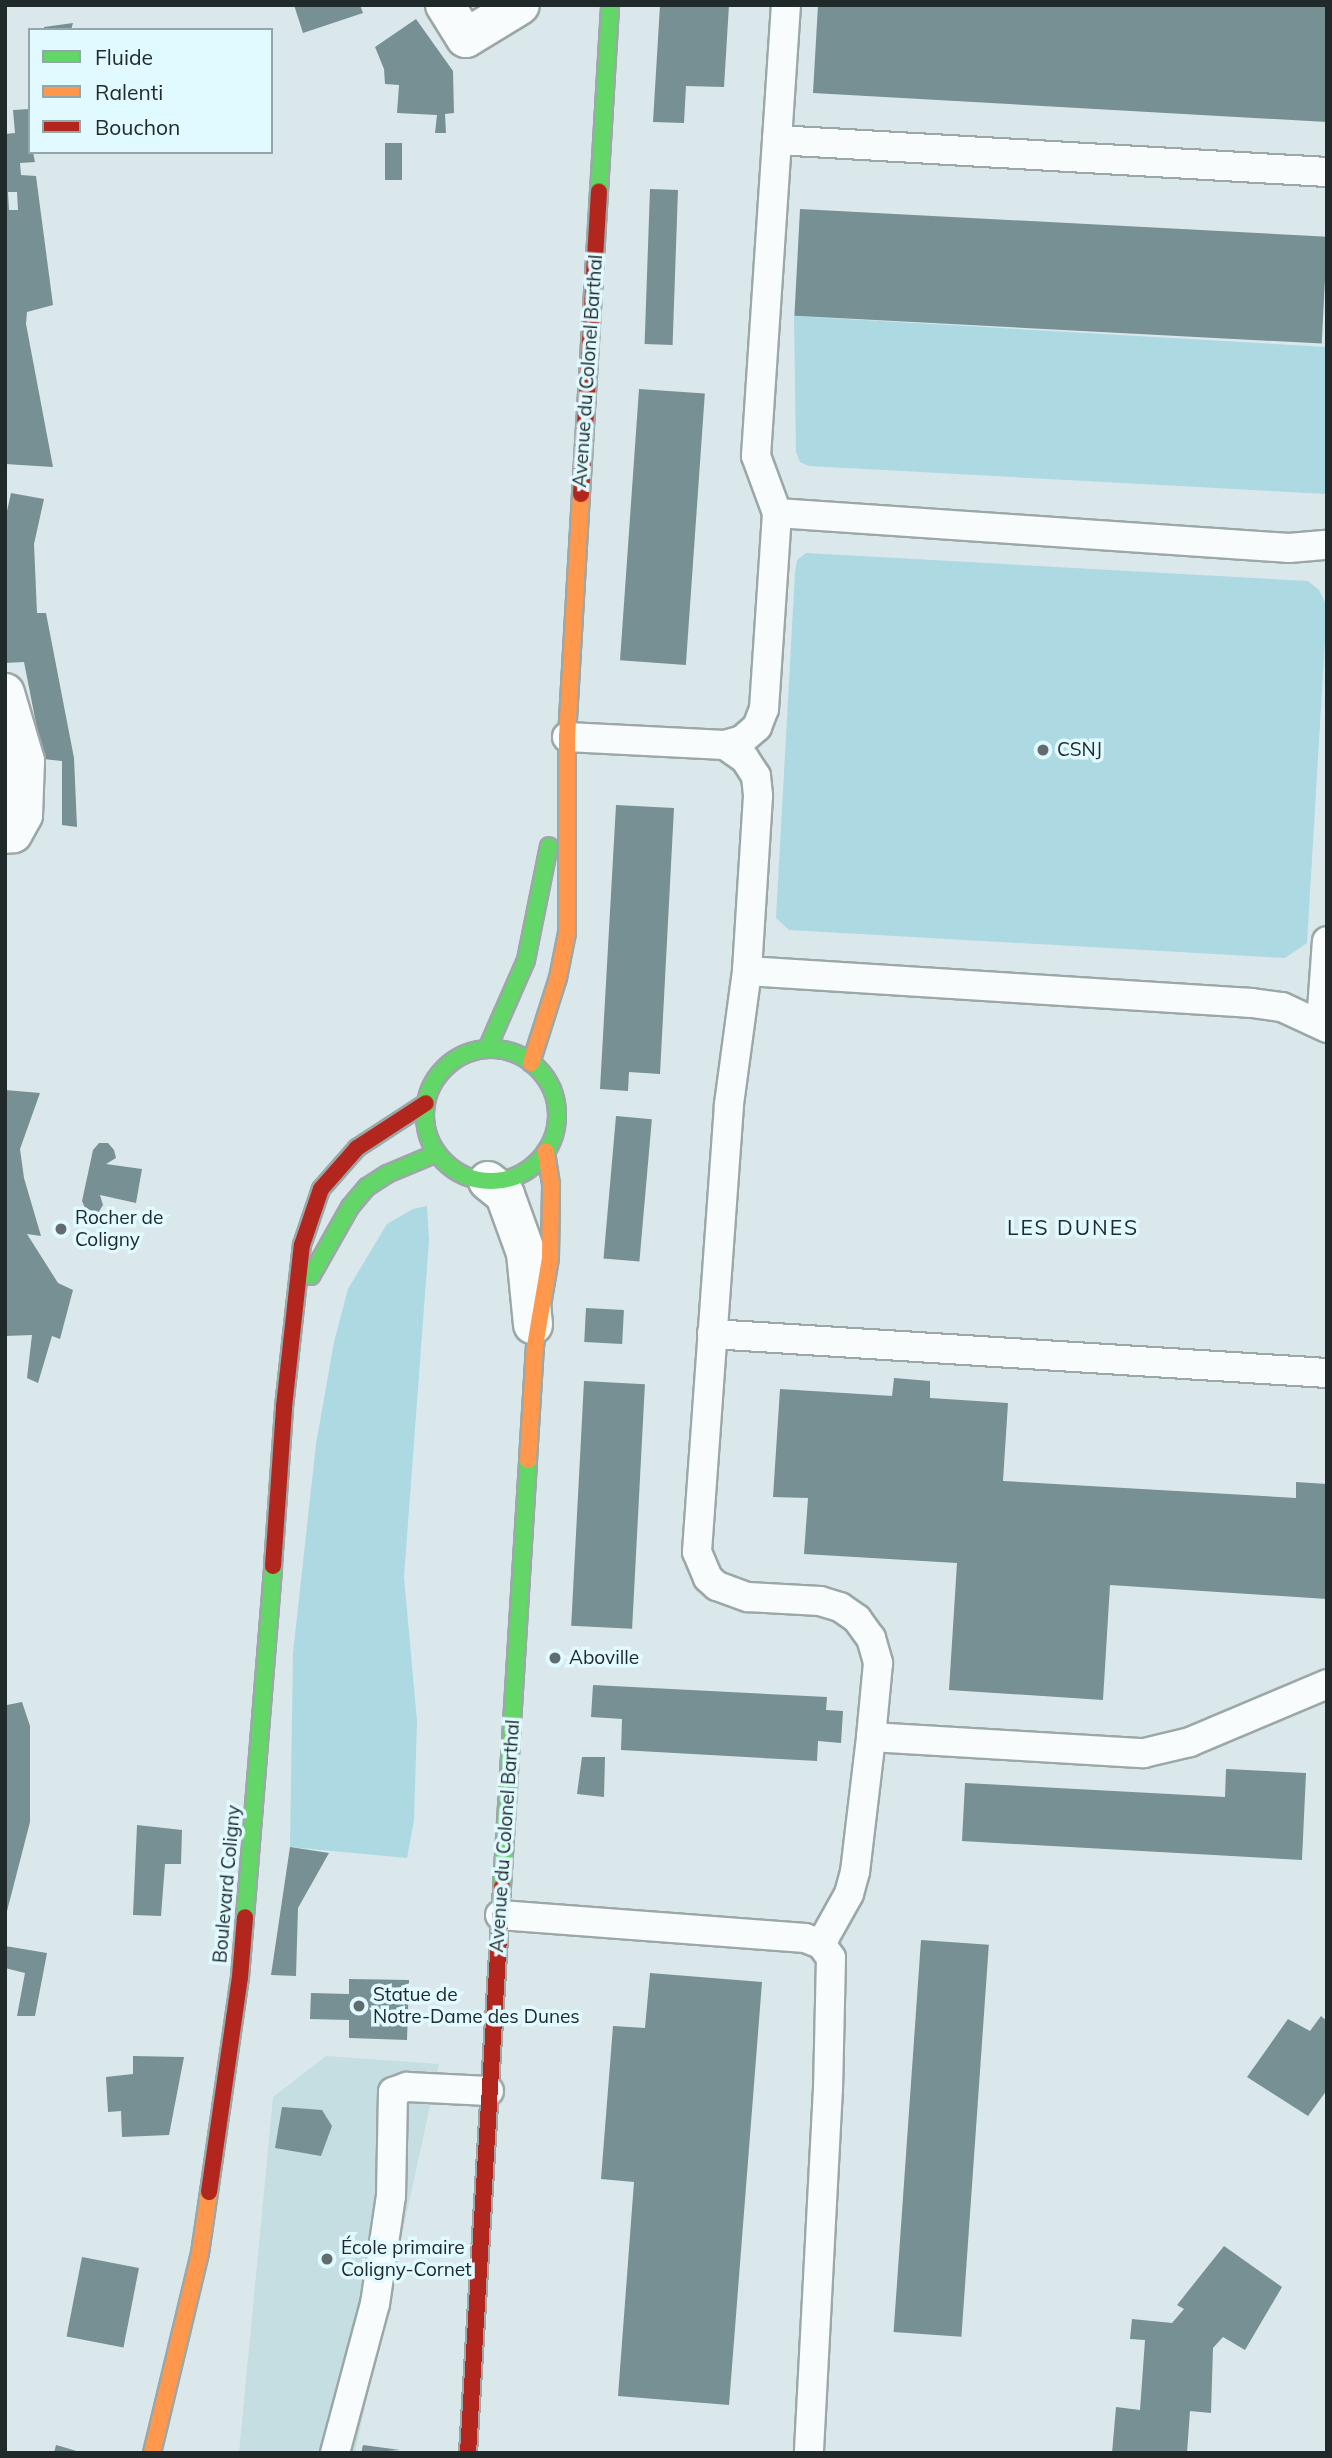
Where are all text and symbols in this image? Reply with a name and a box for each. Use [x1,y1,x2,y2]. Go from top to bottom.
legend [28,28,273,154]
text: Fluide [95,44,153,70]
text: Ralenti [95,79,163,105]
text: Bouchon [95,114,180,140]
street label: Avenue du Colonel Barthal [568,254,608,488]
place label: CSNJ [1057,739,1102,761]
marker: CSNJ [1035,742,1051,758]
place label: Rocher de Coligny [75,1207,163,1251]
district label: LES DUNES [1008,1214,1138,1240]
marker: Rocher de Coligny [53,1221,69,1237]
place label: Aboville [569,1647,639,1669]
marker: Aboville [547,1650,563,1666]
street label: Avenue du Colonel Barthal [485,1719,525,1953]
street label: Boulevard Coligny [209,1804,245,1964]
place label: Statue de Notre-Dame des Dunes [373,1984,580,2028]
marker: Statue de Notre-Dame des Dunes [351,1998,367,2014]
place label: École primaire Coligny-Cornet [341,2237,472,2281]
marker: École primaire Coligny-Cornet [319,2251,335,2267]

